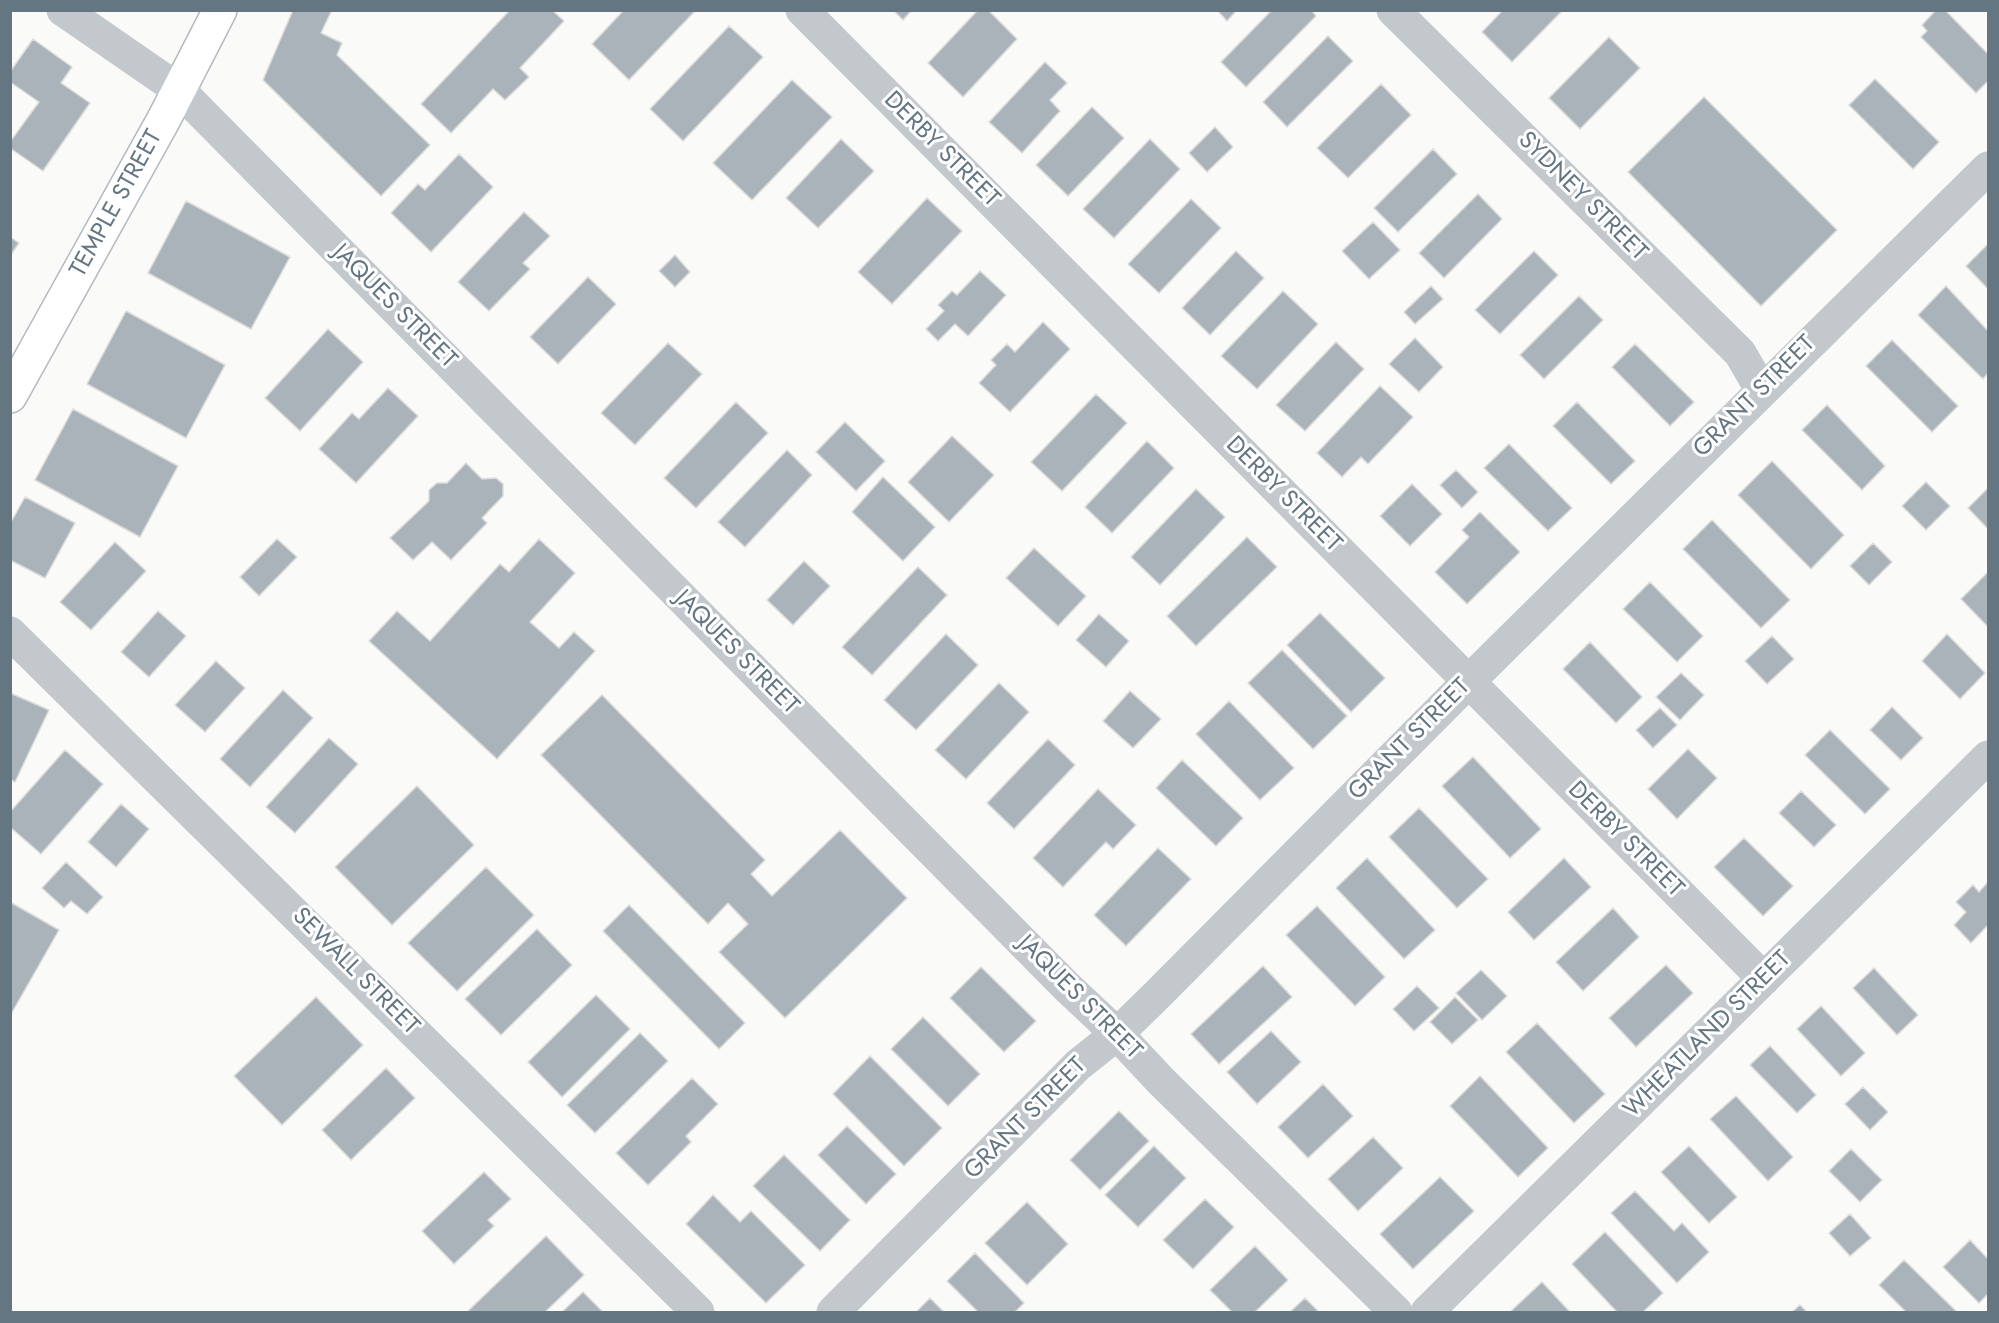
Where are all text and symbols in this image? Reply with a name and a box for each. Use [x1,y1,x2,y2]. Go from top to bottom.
street label: DERBY STREET [877,86,1005,214]
street label: TEMPLE STREET [65,126,169,282]
street label: SYDNEY STREET [1511,126,1653,268]
street label: JAQUES STREET [326,239,462,375]
street label: GRANT STREET [1688,330,1822,464]
street label: DERBY STREET [1219,431,1347,559]
street label: JAQUES STREET [668,585,804,721]
street label: GRANT STREET [1343,673,1477,807]
street label: DERBY STREET [1561,776,1689,904]
street label: SEWALL STREET [286,903,424,1041]
street label: JAQUES STREET [1011,930,1147,1066]
street label: WHEATLAND STREET [1619,946,1797,1124]
street label: GRANT STREET [959,1052,1093,1186]

